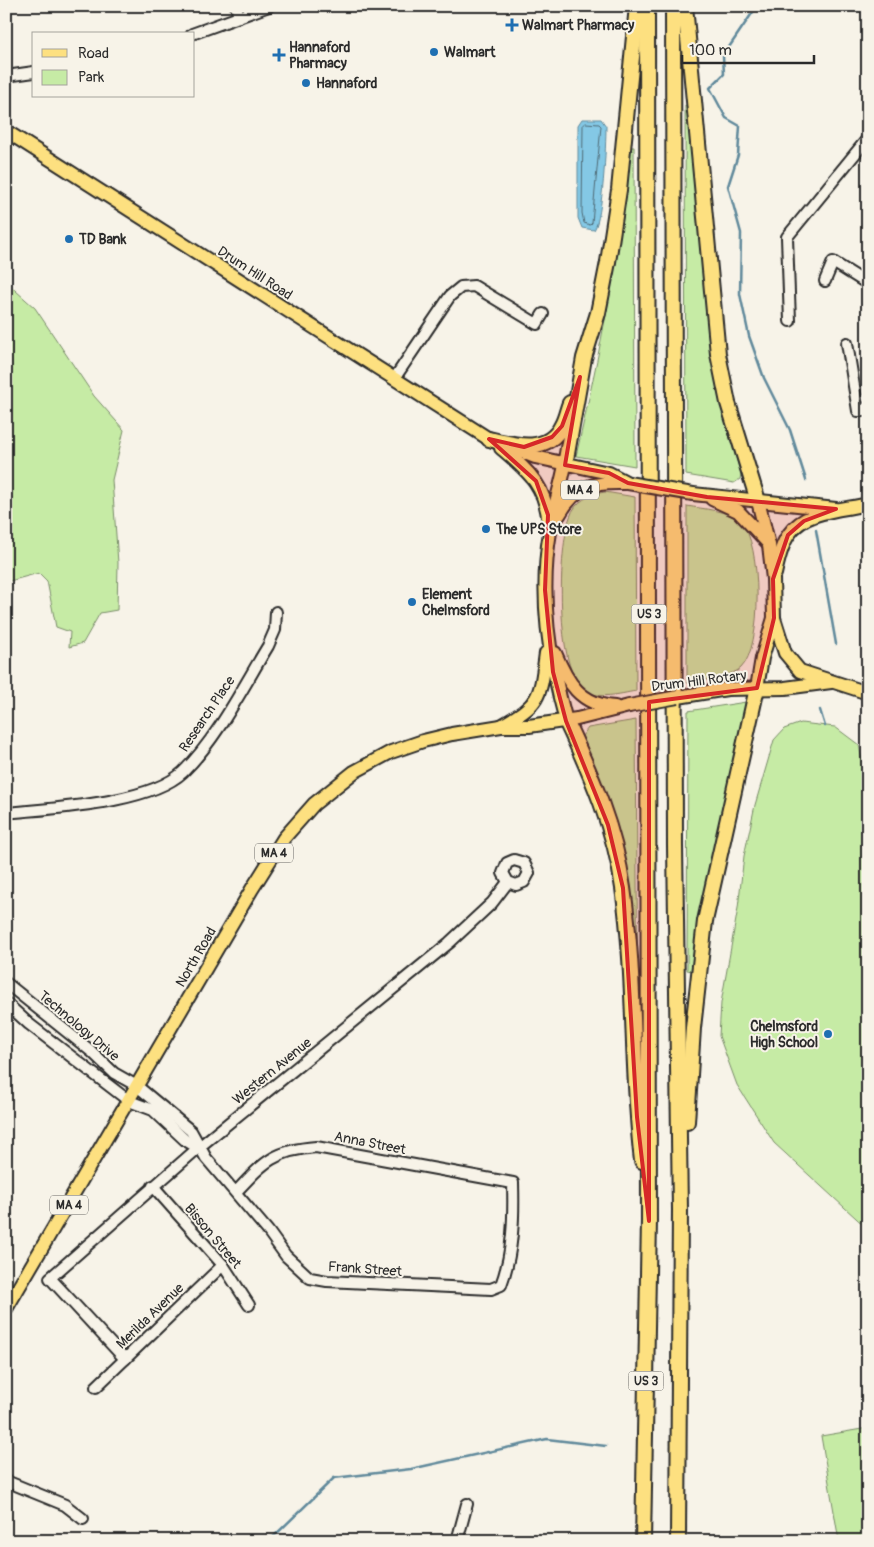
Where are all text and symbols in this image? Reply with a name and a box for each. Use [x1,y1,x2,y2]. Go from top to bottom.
place label: Walmart Pharmacy [522,17,634,34]
marker: Walmart Pharmacy [506,19,518,31]
legend [32,32,195,98]
scale bar [682,32,814,64]
place label: Hannaford Pharmacy [289,39,350,72]
text: 100 m [689,41,732,60]
text: Road [78,44,109,63]
place label: Walmart [444,44,496,61]
marker: Walmart [428,46,440,58]
marker: Hannaford Pharmacy [273,49,285,61]
text: Park [78,68,105,87]
place label: Hannaford [316,75,377,92]
marker: Hannaford [300,77,312,89]
place label: TD Bank [78,231,127,248]
marker: TD Bank [63,233,75,245]
street label: Drum Hill Road [214,242,296,304]
road number: MA 4 [561,480,599,500]
place label: The UPS Store [495,521,583,538]
marker: The UPS Store [480,523,492,535]
place label: Element Chelmsford [422,586,490,619]
marker: Element Chelmsford [406,596,418,608]
road number: US 3 [632,604,666,624]
street label: Drum Hill Rotary [650,667,748,695]
street label: Research Place [175,673,239,755]
road number: MA 4 [255,844,293,862]
street label: North Road [172,924,220,990]
street label: Technology Drive [35,987,123,1065]
place label: Chelmsford High School [750,1018,818,1051]
marker: Chelmsford High School [822,1028,834,1040]
street label: Western Avenue [229,1034,315,1108]
street label: Anna Street [333,1128,408,1158]
road number: MA 4 [50,1196,88,1214]
street label: Bisson Street [181,1200,245,1272]
street label: Frank Street [327,1258,403,1280]
street label: Merilda Avenue [113,1280,187,1352]
road number: US 3 [628,1372,664,1390]

